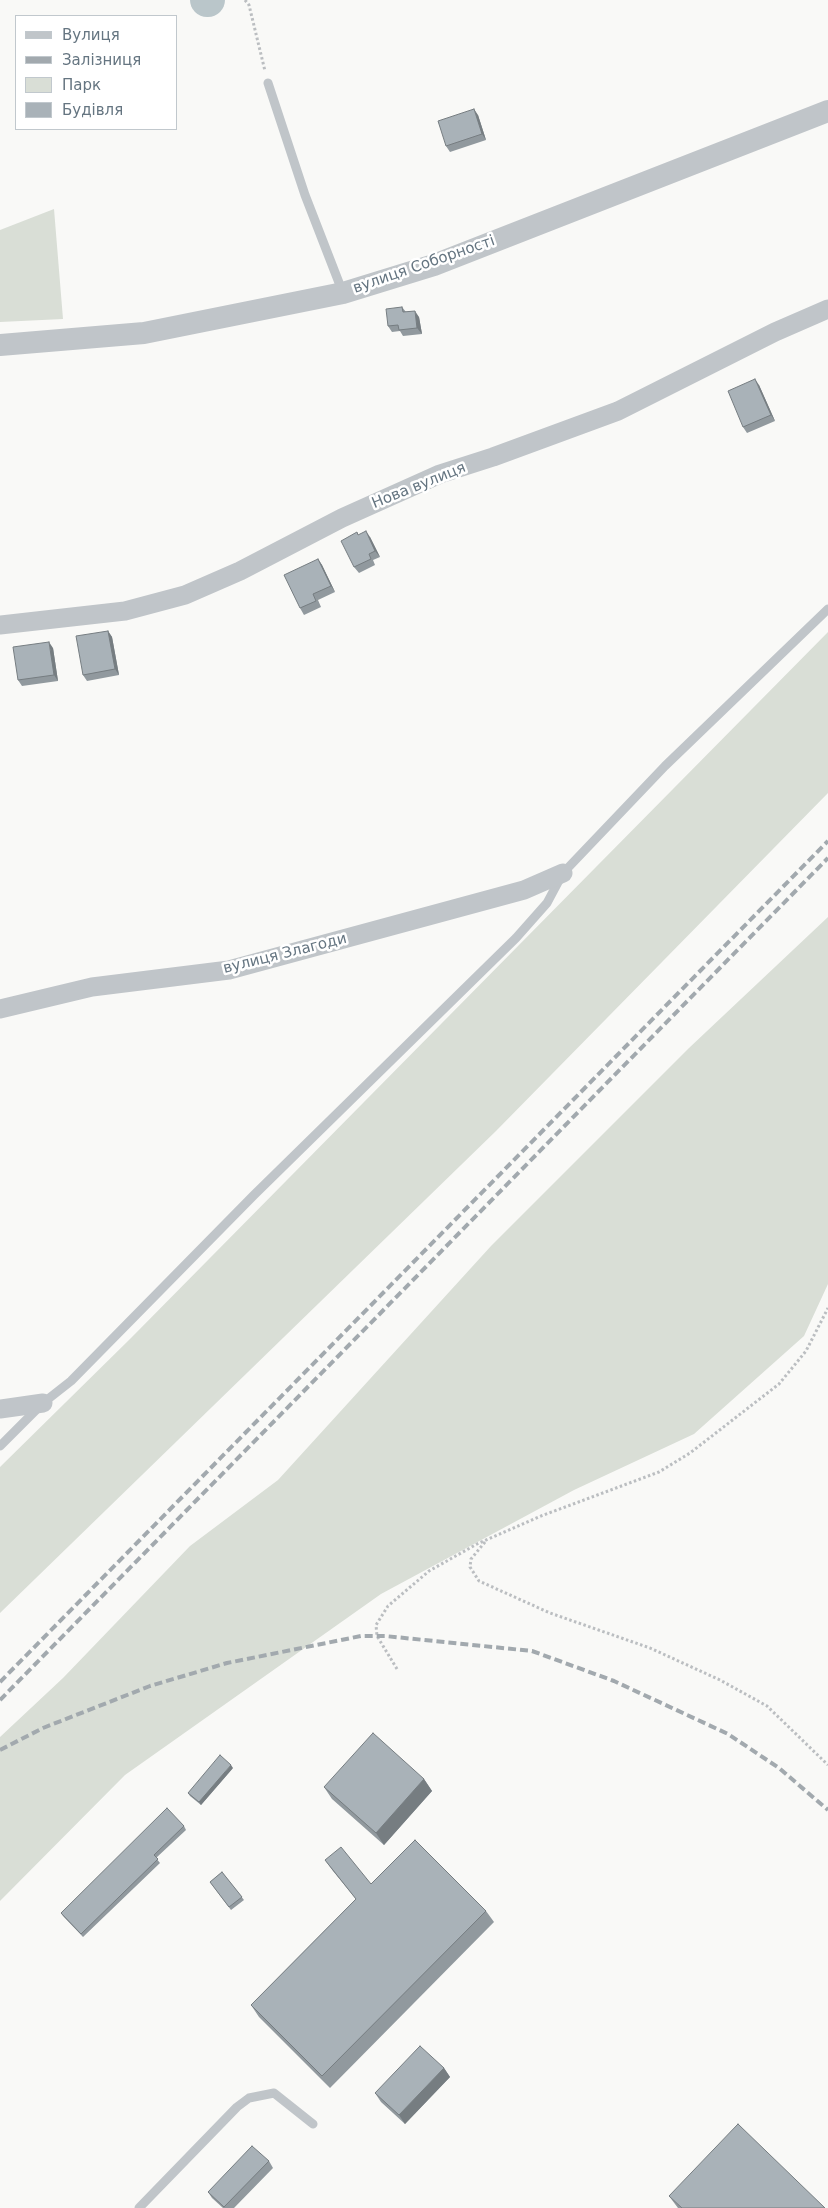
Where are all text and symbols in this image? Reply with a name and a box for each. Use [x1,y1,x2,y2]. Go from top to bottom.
legend [15,15,178,130]
text: Вулиця [62,26,120,44]
text: Залізниця [62,51,141,69]
text: Парк [62,76,101,94]
text: Будівля [62,101,123,119]
street label: вулиця Соборності [351,232,497,298]
street label: Нова вулиця [369,459,469,513]
street label: вулиця Злагоди [221,930,349,978]

